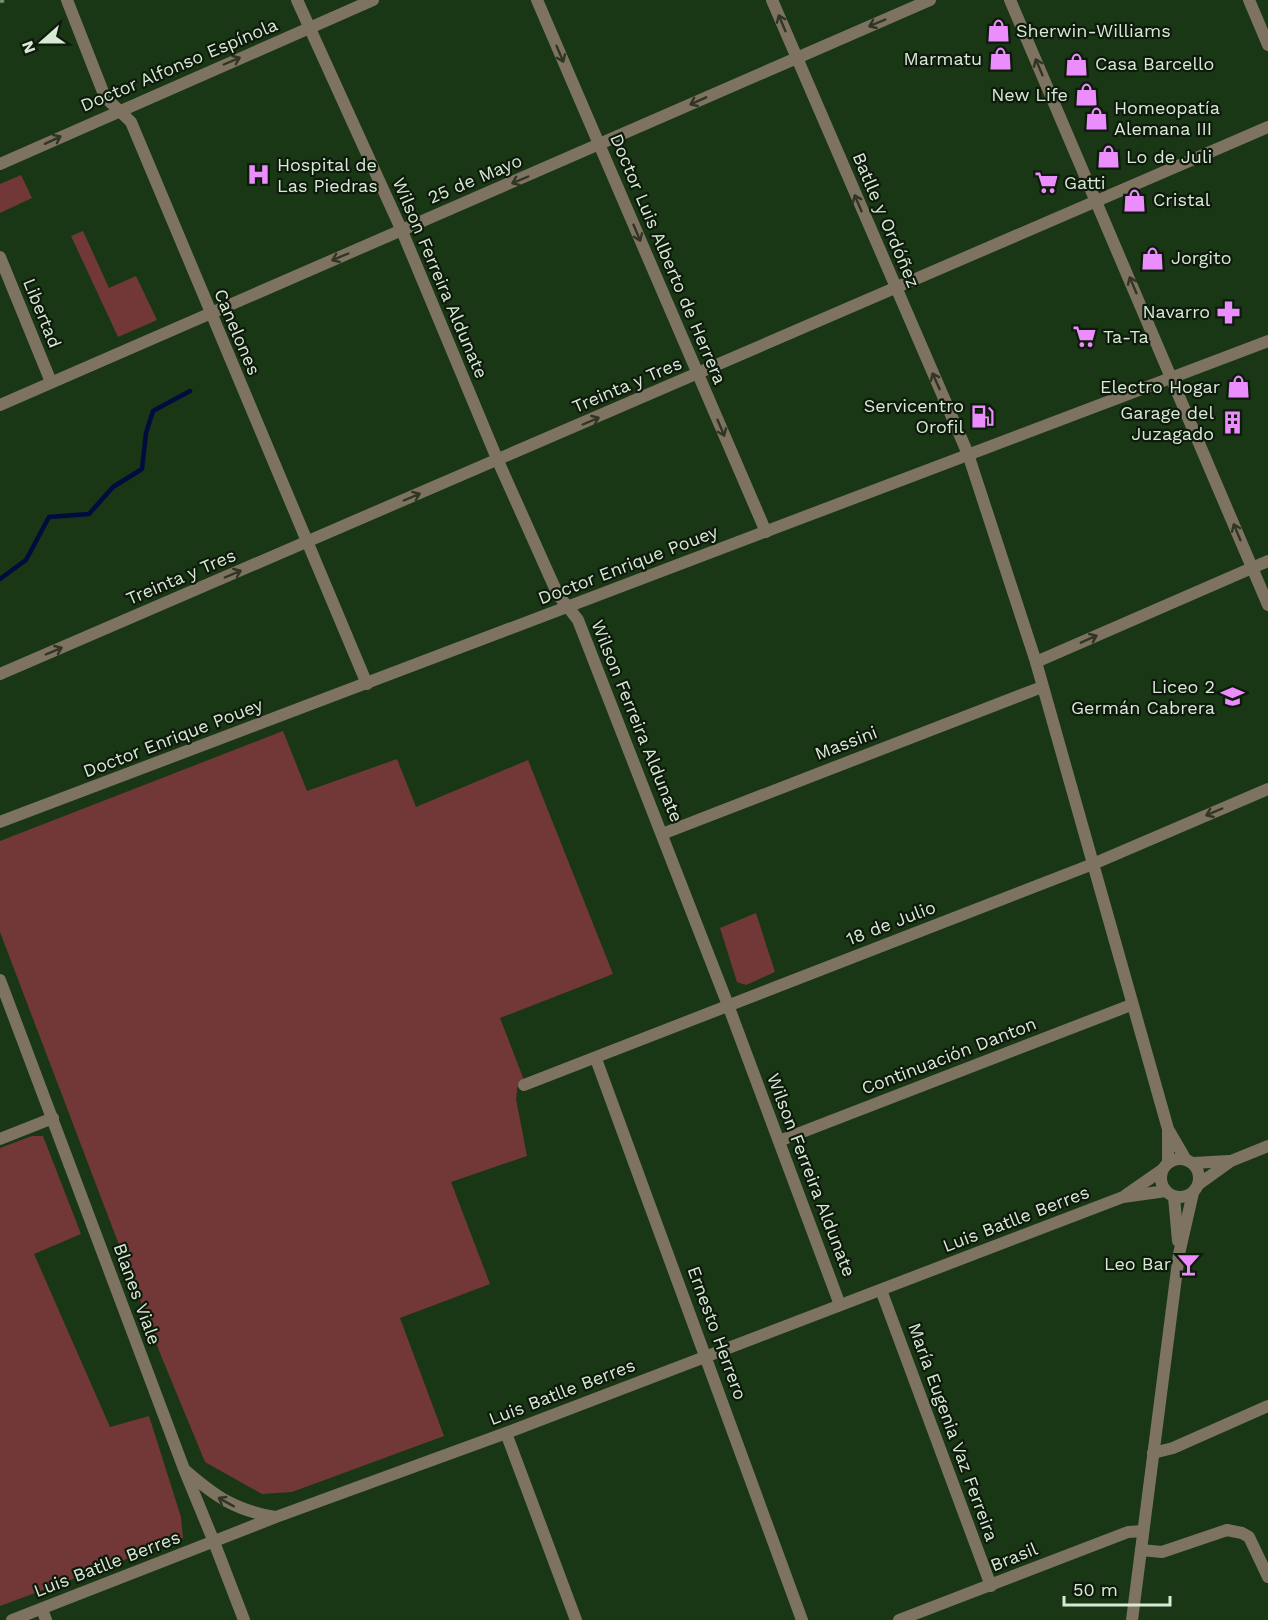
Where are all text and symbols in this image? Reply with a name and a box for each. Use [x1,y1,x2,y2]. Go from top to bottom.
north arrow [12,12,72,72]
street label: Doctor Alfonso Espínola [77,13,280,116]
one-way arrow [775,15,787,33]
one-way arrow [868,18,886,29]
shop icon: Sherwin-Williams [985,18,1011,44]
place label: Sherwin-Williams [1016,20,1171,41]
text: N [17,38,39,56]
one-way arrow [555,44,566,62]
shop icon: Marmatu [987,46,1013,72]
place label: Marmatu [904,48,982,69]
shop icon: Casa Barcello [1064,51,1090,77]
place label: Casa Barcello [1095,53,1214,74]
one-way arrow [222,55,240,67]
one-way arrow [1033,58,1044,77]
shop icon: New Life [1073,82,1099,108]
place label: New Life [991,84,1068,105]
one-way arrow [689,96,708,107]
place label: Homeopatía Alemana III [1114,97,1220,139]
shop icon: Homeopatía Alemana III [1083,105,1109,131]
street label: Doctor Luis Alberto de Herrera [606,130,731,387]
one-way arrow [44,133,62,145]
shop icon: Lo de Juli [1095,144,1121,170]
place label: Lo de Juli [1126,146,1212,167]
street label: 25 de Mayo [425,149,525,208]
street label: Batlle y Ordóñez [848,149,924,291]
place label: Hospital de Las Piedras [277,154,378,196]
hospital icon: Hospital de Las Piedras [246,162,272,188]
supermarket icon: Gatti [1033,170,1059,196]
place label: Gatti [1064,172,1106,193]
street label: Wilson Ferreira Aldunate [389,174,492,381]
one-way arrow [511,175,529,186]
shop icon: Cristal [1122,187,1148,213]
place label: Cristal [1153,189,1211,210]
one-way arrow [852,194,863,212]
one-way arrow [632,223,643,242]
shop icon: Jorgito [1140,245,1166,271]
place label: Jorgito [1171,247,1231,268]
one-way arrow [332,252,350,263]
street label: Libertad [19,275,66,351]
one-way arrow [1127,276,1138,294]
street label: Canelones [210,286,265,378]
pharmacy icon: Navarro [1215,299,1241,325]
place label: Navarro [1143,301,1210,322]
supermarket icon: Ta-Ta [1072,324,1098,350]
place label: Ta-Ta [1103,326,1149,347]
street label: Treinta y Tres [569,352,685,417]
one-way arrow [930,373,941,391]
shop icon: Electro Hogar [1225,374,1251,400]
place label: Electro Hogar [1100,376,1220,397]
place label: Servicentro Orofil [864,395,964,437]
place label: Garage del Juzagado [1120,402,1214,444]
fuel station icon: Servicentro Orofil [969,403,995,429]
building icon: Garage del Juzagado [1219,410,1245,436]
one-way arrow [582,414,600,426]
one-way arrow [716,418,727,437]
one-way arrow [402,491,421,502]
street label: Doctor Enrique Pouey [535,520,721,609]
one-way arrow [1231,523,1242,542]
street label: Treinta y Tres [123,544,239,609]
one-way arrow [223,568,241,579]
street label: Wilson Ferreira Aldunate [587,617,688,825]
one-way arrow [1080,633,1098,644]
one-way arrow [44,645,62,656]
place label: Liceo 2 Germán Cabrera [1071,676,1215,718]
school or university icon: Liceo 2 Germán Cabrera [1220,684,1246,710]
street label: Doctor Enrique Pouey [80,693,266,782]
street label: Massini [812,721,880,764]
one-way arrow [1206,807,1224,818]
street label: 18 de Julio [843,896,938,949]
street label: Continuación Danton [858,1012,1039,1099]
street label: Wilson Ferreira Aldunate [763,1070,860,1279]
street label: Luis Batlle Berres [940,1181,1092,1256]
street label: Blanes Viale [109,1240,166,1347]
bar icon: Leo Bar [1176,1251,1202,1277]
place label: Leo Bar [1104,1253,1171,1274]
street label: Ernesto Herrero [684,1263,751,1402]
street label: María Eugenia Vaz Ferreira [904,1320,1003,1544]
street label: Luis Batlle Berres [486,1354,638,1429]
one-way arrow [218,1495,235,1507]
street label: Luis Batlle Berres [31,1526,183,1601]
street label: Brasil [987,1537,1041,1575]
scale bar [1064,1569,1170,1607]
text: 50 m [1073,1579,1118,1600]

